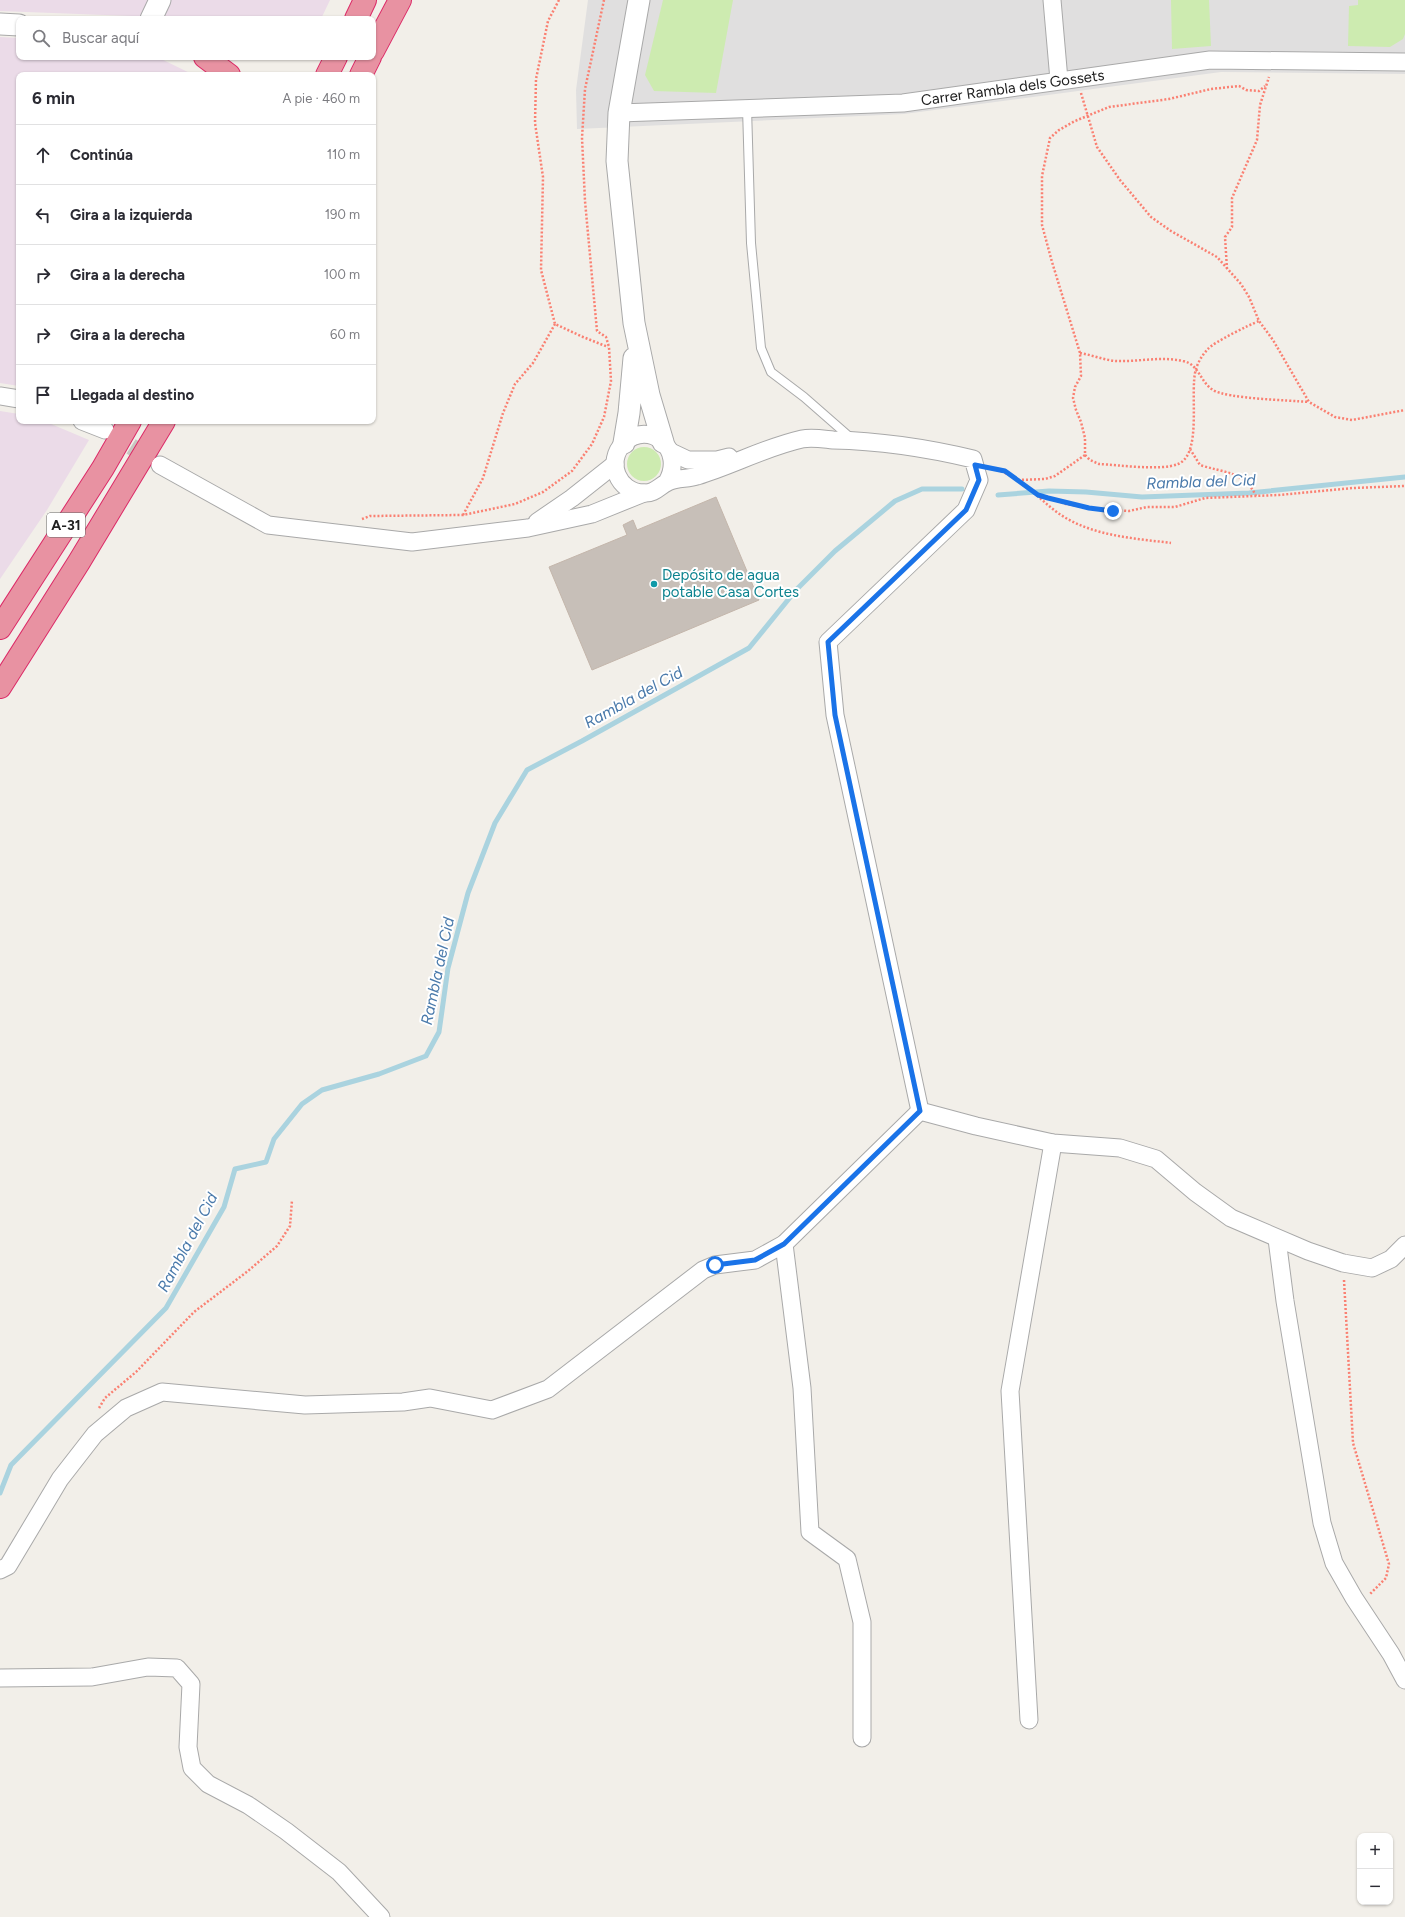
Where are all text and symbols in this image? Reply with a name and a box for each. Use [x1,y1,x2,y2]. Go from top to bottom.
search box [16,16,376,60]
icon: search [30,27,52,49]
text: Buscar aquí [62,29,139,47]
street label: Carrer Rambla dels Gossets [920,66,1106,109]
text: 6 min [32,88,75,108]
text: A pie · 460 m [282,91,360,106]
icon: ahead [32,144,54,166]
text: Continúa [70,146,133,164]
text: 110 m [327,147,360,162]
icon: left [32,204,54,226]
text: Gira a la izquierda [70,206,192,224]
text: 190 m [325,207,360,222]
icon: right [32,264,54,286]
text: Gira a la derecha [70,266,185,284]
text: 100 m [324,267,360,282]
icon: right [32,324,54,346]
text: Gira a la derecha [70,326,185,344]
text: 60 m [330,327,360,342]
icon: arrive [32,384,54,406]
text: Llegada al destino [70,386,194,404]
water label: Rambla del Cid [1146,470,1257,493]
route end [1104,502,1122,520]
road number: A-31 [47,513,85,537]
place label: Depósito de agua potable Casa Cortes [662,566,799,601]
marker: Depósito de agua potable Casa Cortes [649,579,659,589]
water label: Rambla del Cid [581,662,686,732]
water label: Rambla del Cid [417,915,458,1027]
water label: Rambla del Cid [153,1189,222,1295]
route start [706,1256,724,1274]
map controls [1357,1833,1393,1905]
button: + [1357,1833,1393,1869]
button: − [1357,1869,1393,1905]

